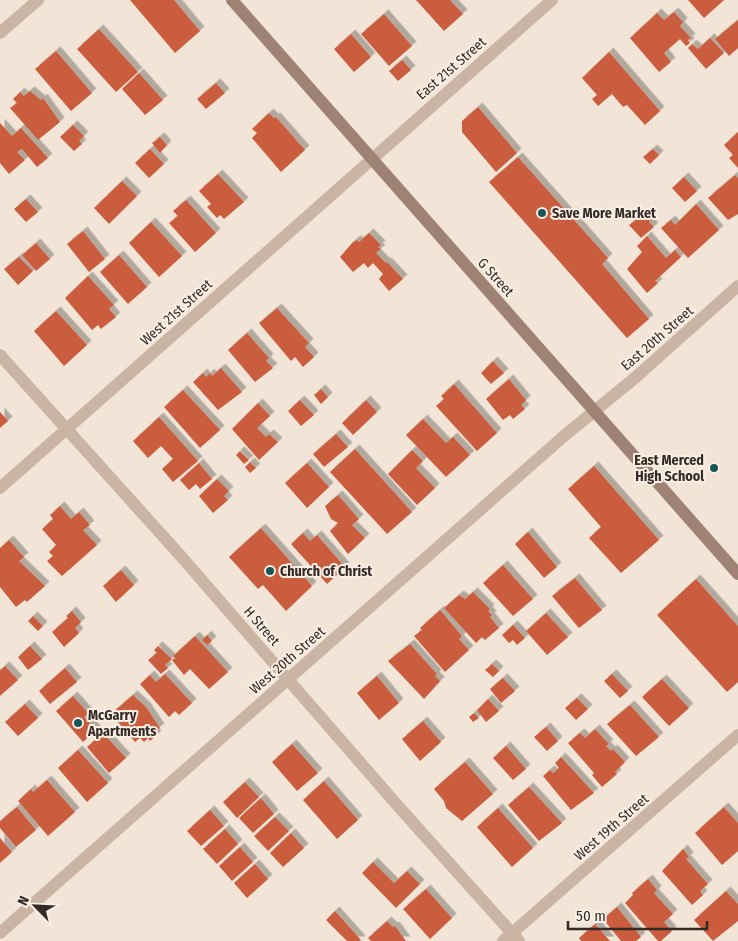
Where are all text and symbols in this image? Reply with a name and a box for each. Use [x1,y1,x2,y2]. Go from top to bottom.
street label: East 21st Street [413,33,490,103]
place label: Save More Market [552,205,657,222]
marker: Save More Market [536,207,548,219]
street label: G Street [474,255,518,300]
street label: West 21st Street [137,275,216,349]
street label: East 20th Street [618,302,697,374]
place label: East Merced High School [634,452,704,485]
marker: East Merced High School [708,462,720,474]
place label: Church of Christ [280,563,373,580]
marker: Church of Christ [264,565,276,577]
street label: H Street [240,603,283,650]
street label: West 20th Street [246,623,329,698]
place label: McGarry Apartments [87,707,156,740]
marker: McGarry Apartments [72,717,84,729]
street label: West 19th Street [571,790,652,864]
north arrow [10,881,60,931]
text: N [14,894,33,908]
scale bar [568,898,707,930]
text: 50 m [576,907,606,925]

